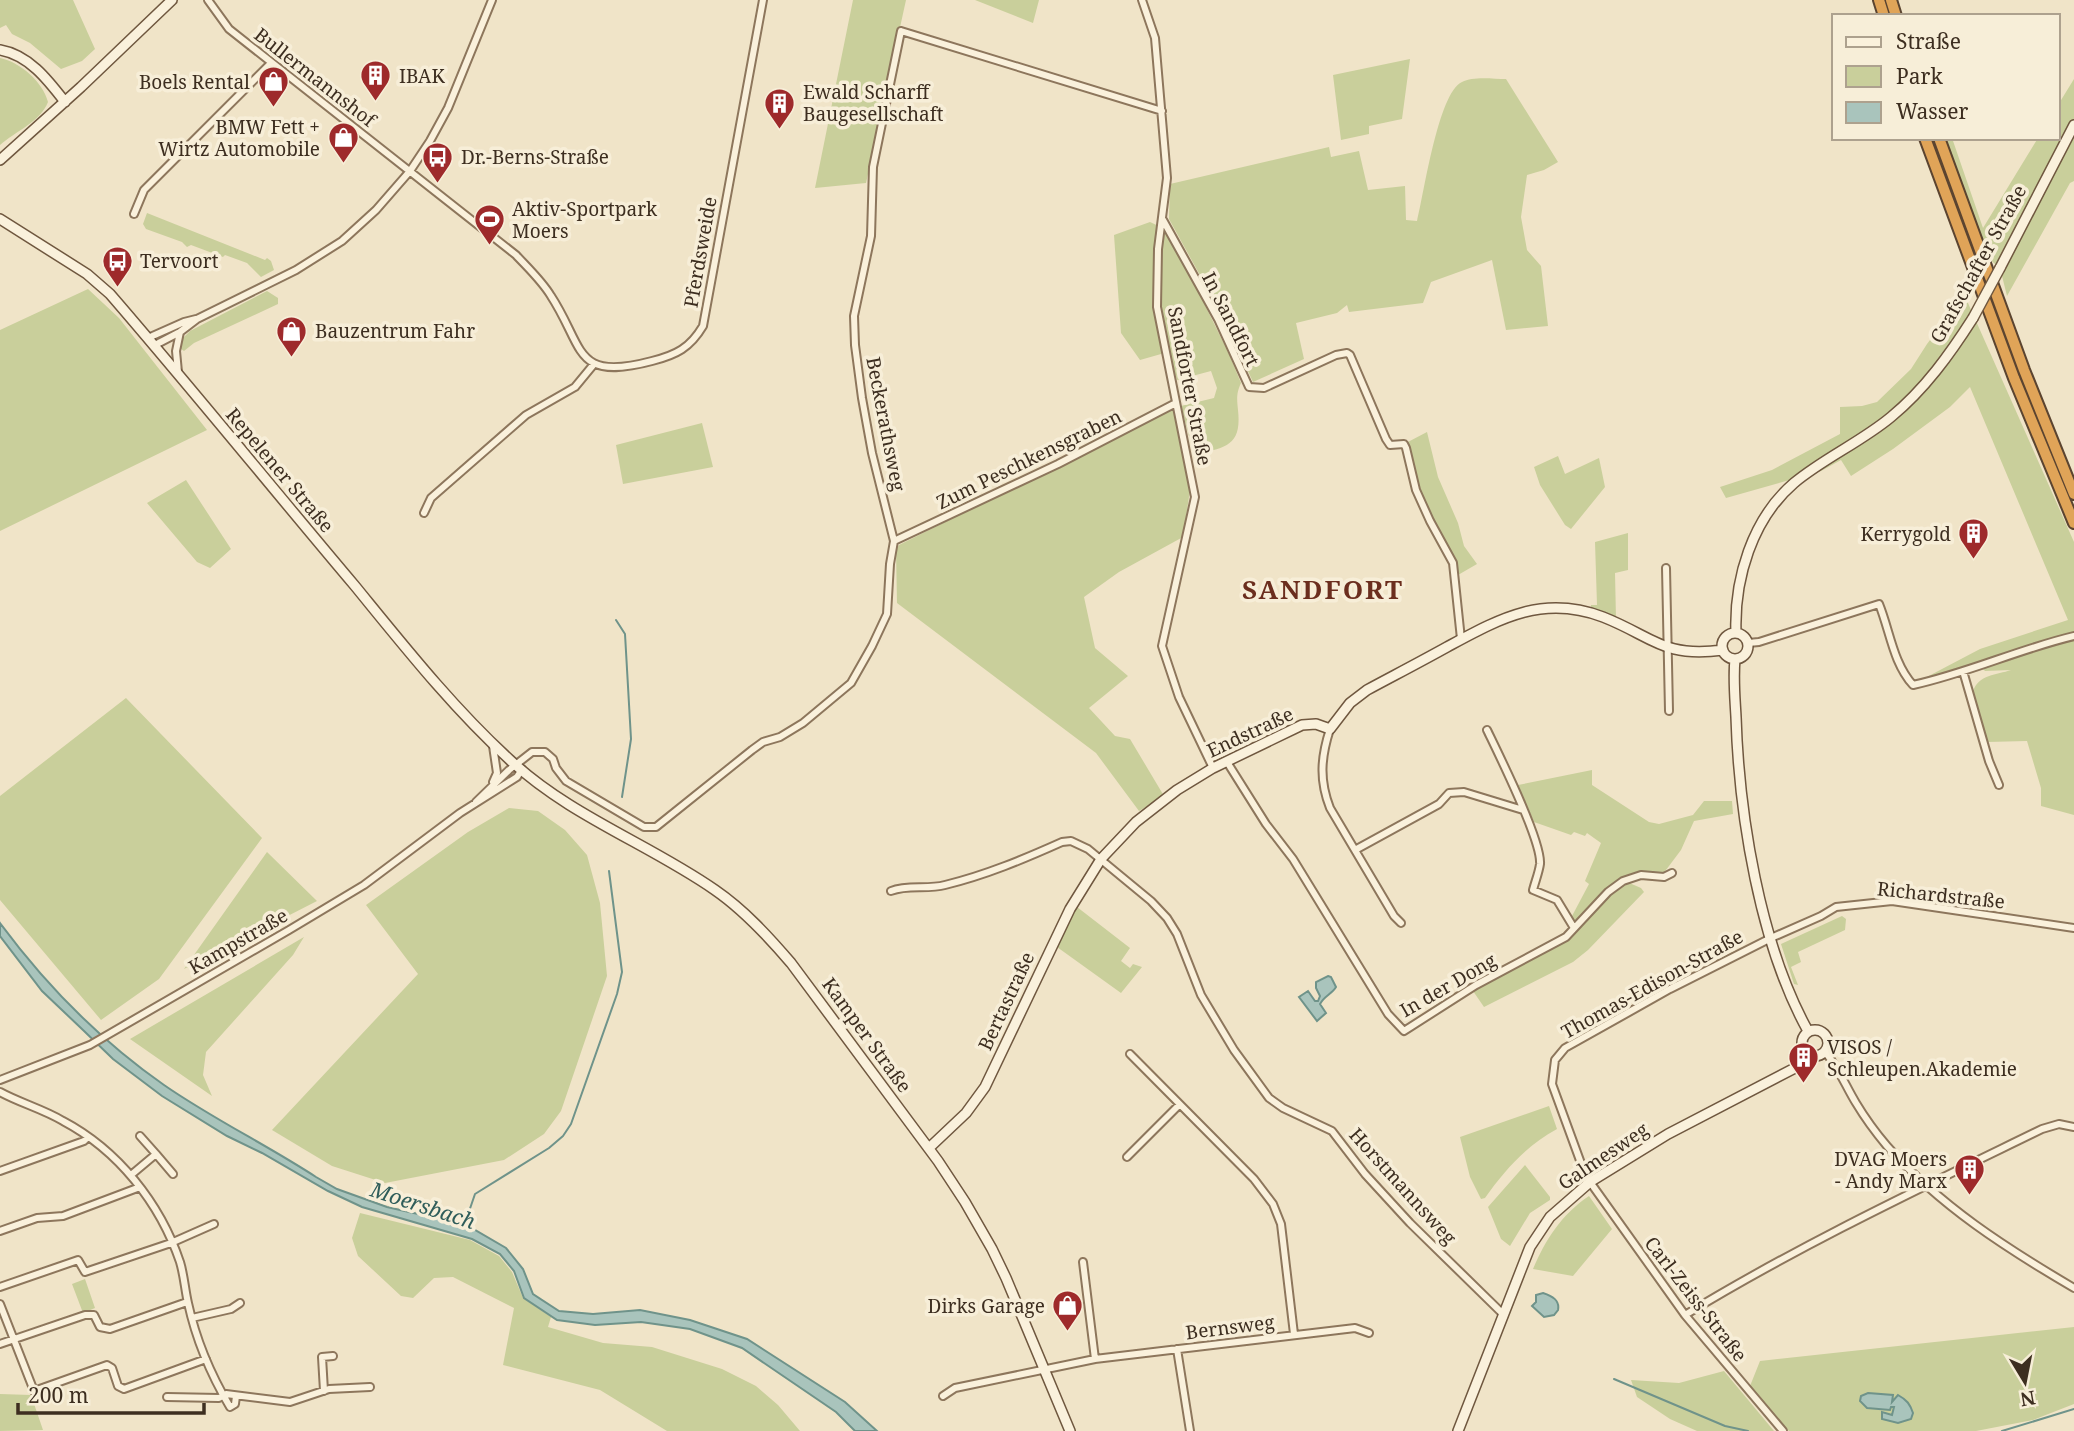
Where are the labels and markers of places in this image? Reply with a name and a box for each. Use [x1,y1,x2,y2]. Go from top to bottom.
building icon: IBAK [359,59,393,103]
place label: IBAK [399,63,445,89]
shop icon: Boels Rental [256,65,290,109]
place label: Boels Rental [139,69,250,95]
place label: Ewald Scharff Baugesellschaft [803,79,944,127]
building icon: Ewald Scharff Baugesellschaft [763,86,797,130]
place label: BMW Fett + Wirtz Automobile [158,114,320,162]
shop icon: BMW Fett + Wirtz Automobile [326,121,360,165]
bus stop icon: Dr.-Berns-Straße [421,140,455,184]
place label: Dr.-Berns-Straße [461,144,609,170]
place label: Aktiv-Sportpark Moers [512,196,658,244]
sports icon: Aktiv-Sportpark Moers [472,203,506,247]
bus stop icon: Tervoort [100,244,134,288]
place label: Tervoort [140,248,219,274]
shop icon: Bauzentrum Fahr [275,314,309,358]
place label: Bauzentrum Fahr [315,318,475,344]
building icon: Kerrygold [1957,517,1991,561]
place label: Kerrygold [1861,521,1951,547]
place label: VISOS / Schleupen.Akademie [1827,1034,2017,1082]
building icon: VISOS / Schleupen.Akademie [1787,1041,1821,1085]
place label: DVAG Moers - Andy Marx [1834,1146,1947,1194]
building icon: DVAG Moers - Andy Marx [1953,1153,1987,1197]
shop icon: Dirks Garage [1051,1289,1085,1333]
place label: Dirks Garage [928,1293,1045,1319]

